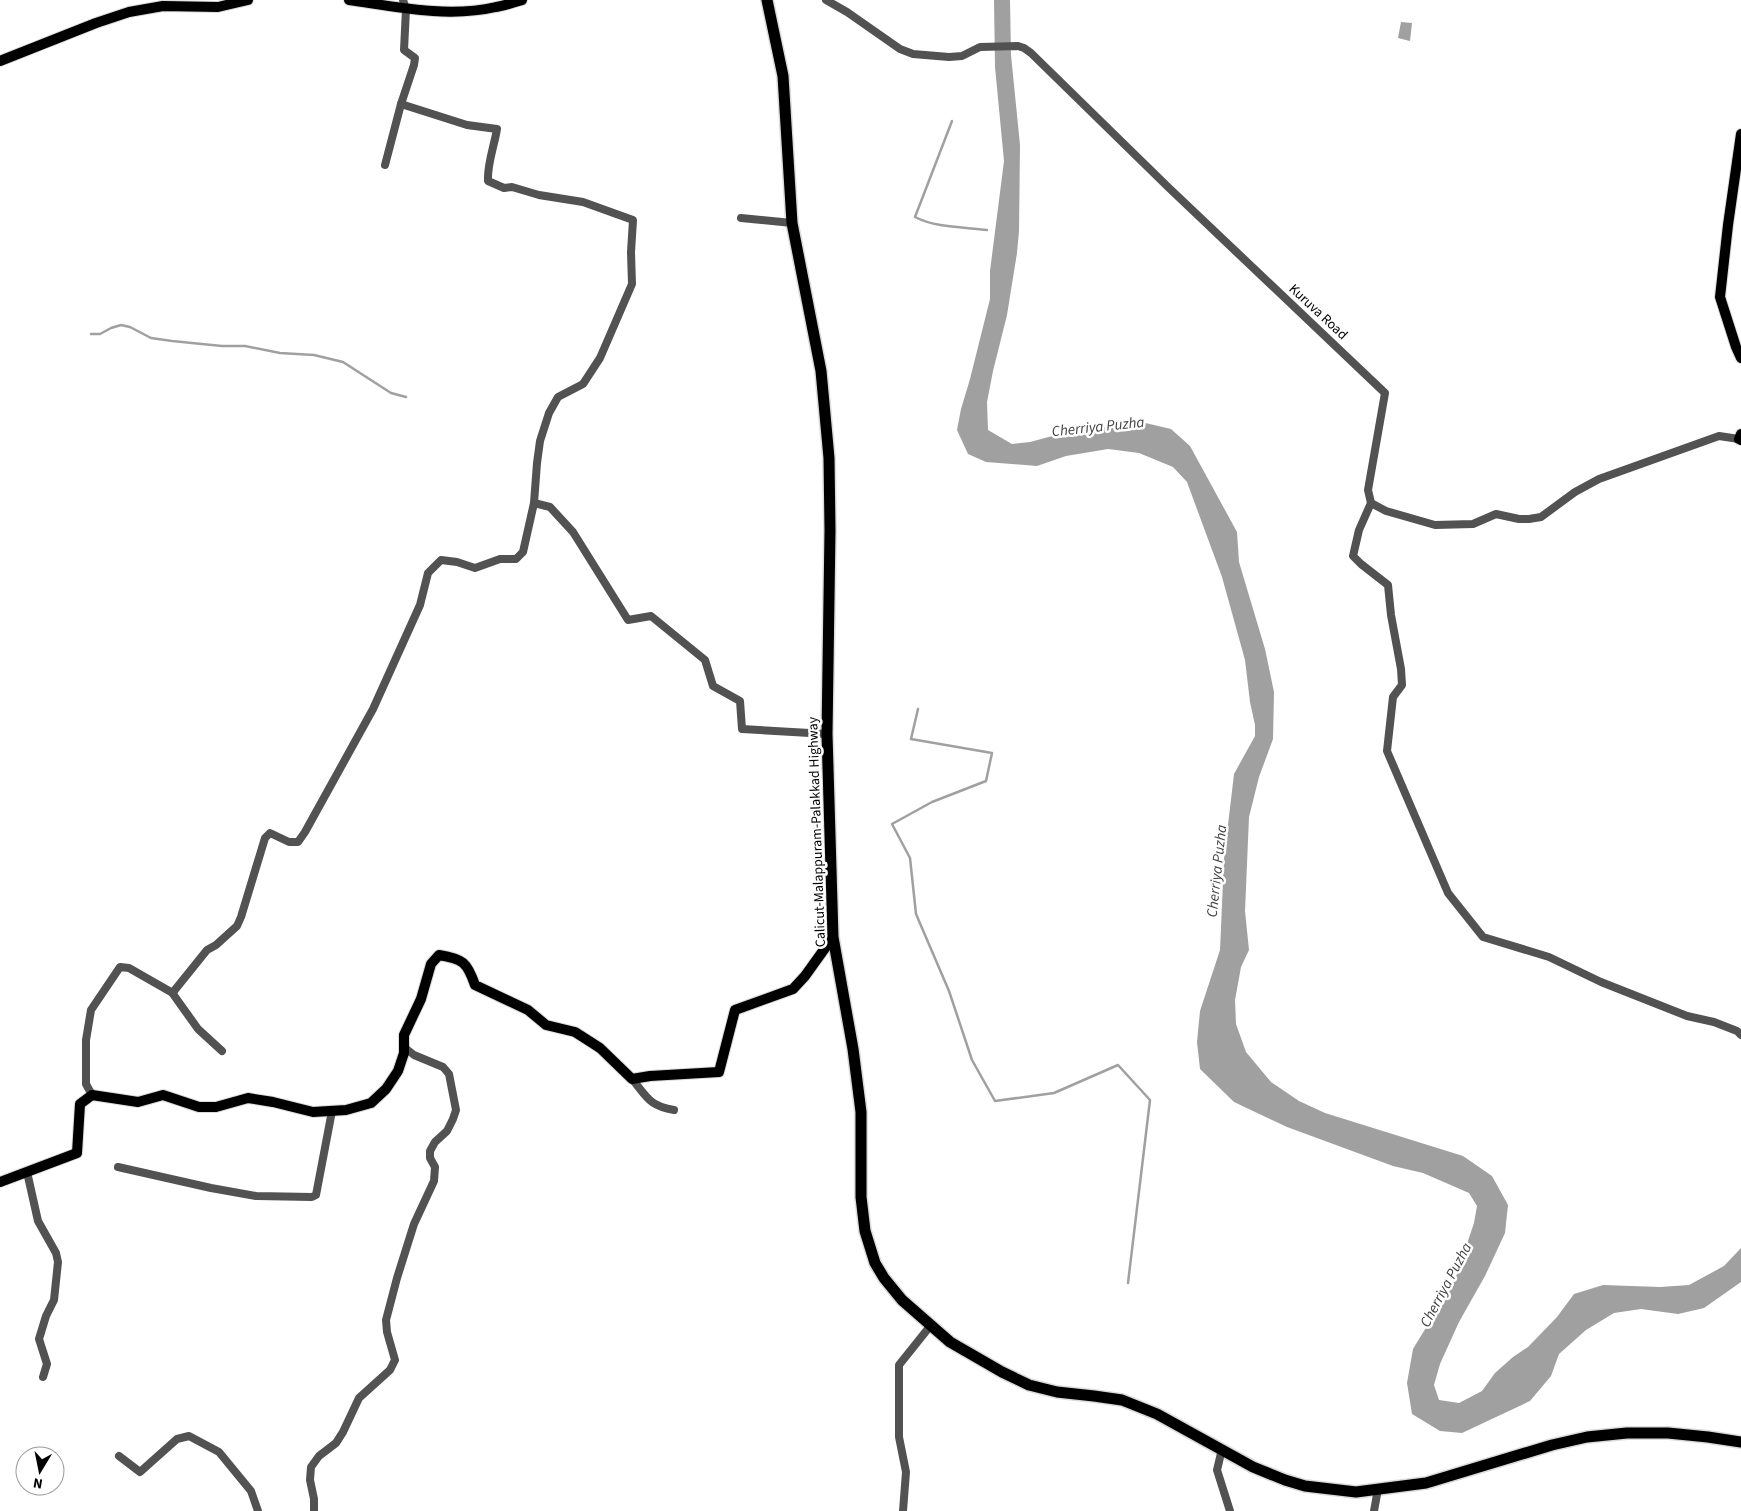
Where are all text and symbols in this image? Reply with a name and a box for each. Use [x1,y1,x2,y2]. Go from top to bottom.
street label: Kuruva Road [1284,279,1352,345]
water label: Cherriya Puzha [1051,412,1145,442]
street label: Calicut-Malappuram-Palakkad Highway [803,716,831,948]
water label: Cherriya Puzha [1202,824,1232,918]
water label: Cherriya Puzha [1415,1239,1477,1331]
north arrow [15,1446,65,1496]
text: N [32,1472,44,1493]

